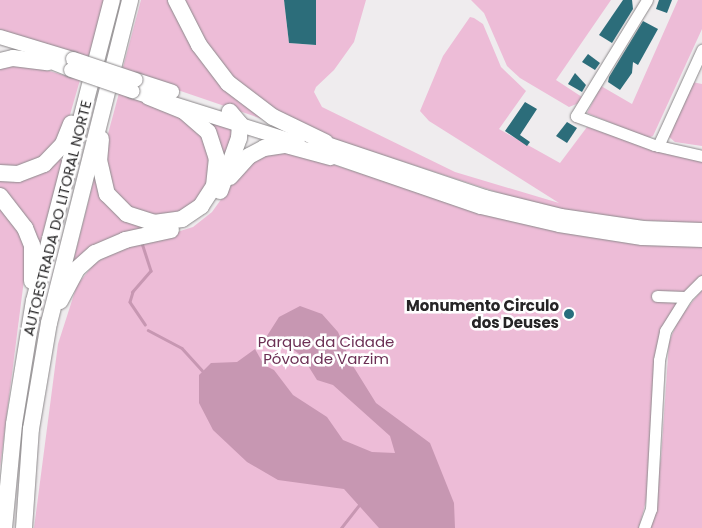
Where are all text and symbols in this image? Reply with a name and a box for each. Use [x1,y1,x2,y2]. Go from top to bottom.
street label: AUTOESTRADA DO LITORAL NORTE [19,98,95,338]
place label: Monumento Circulo dos Deuses [406,296,559,331]
marker: Monumento Circulo dos Deuses [563,308,575,320]
park label: Parque da Cidade Póvoa de Varzim [258,332,394,367]

